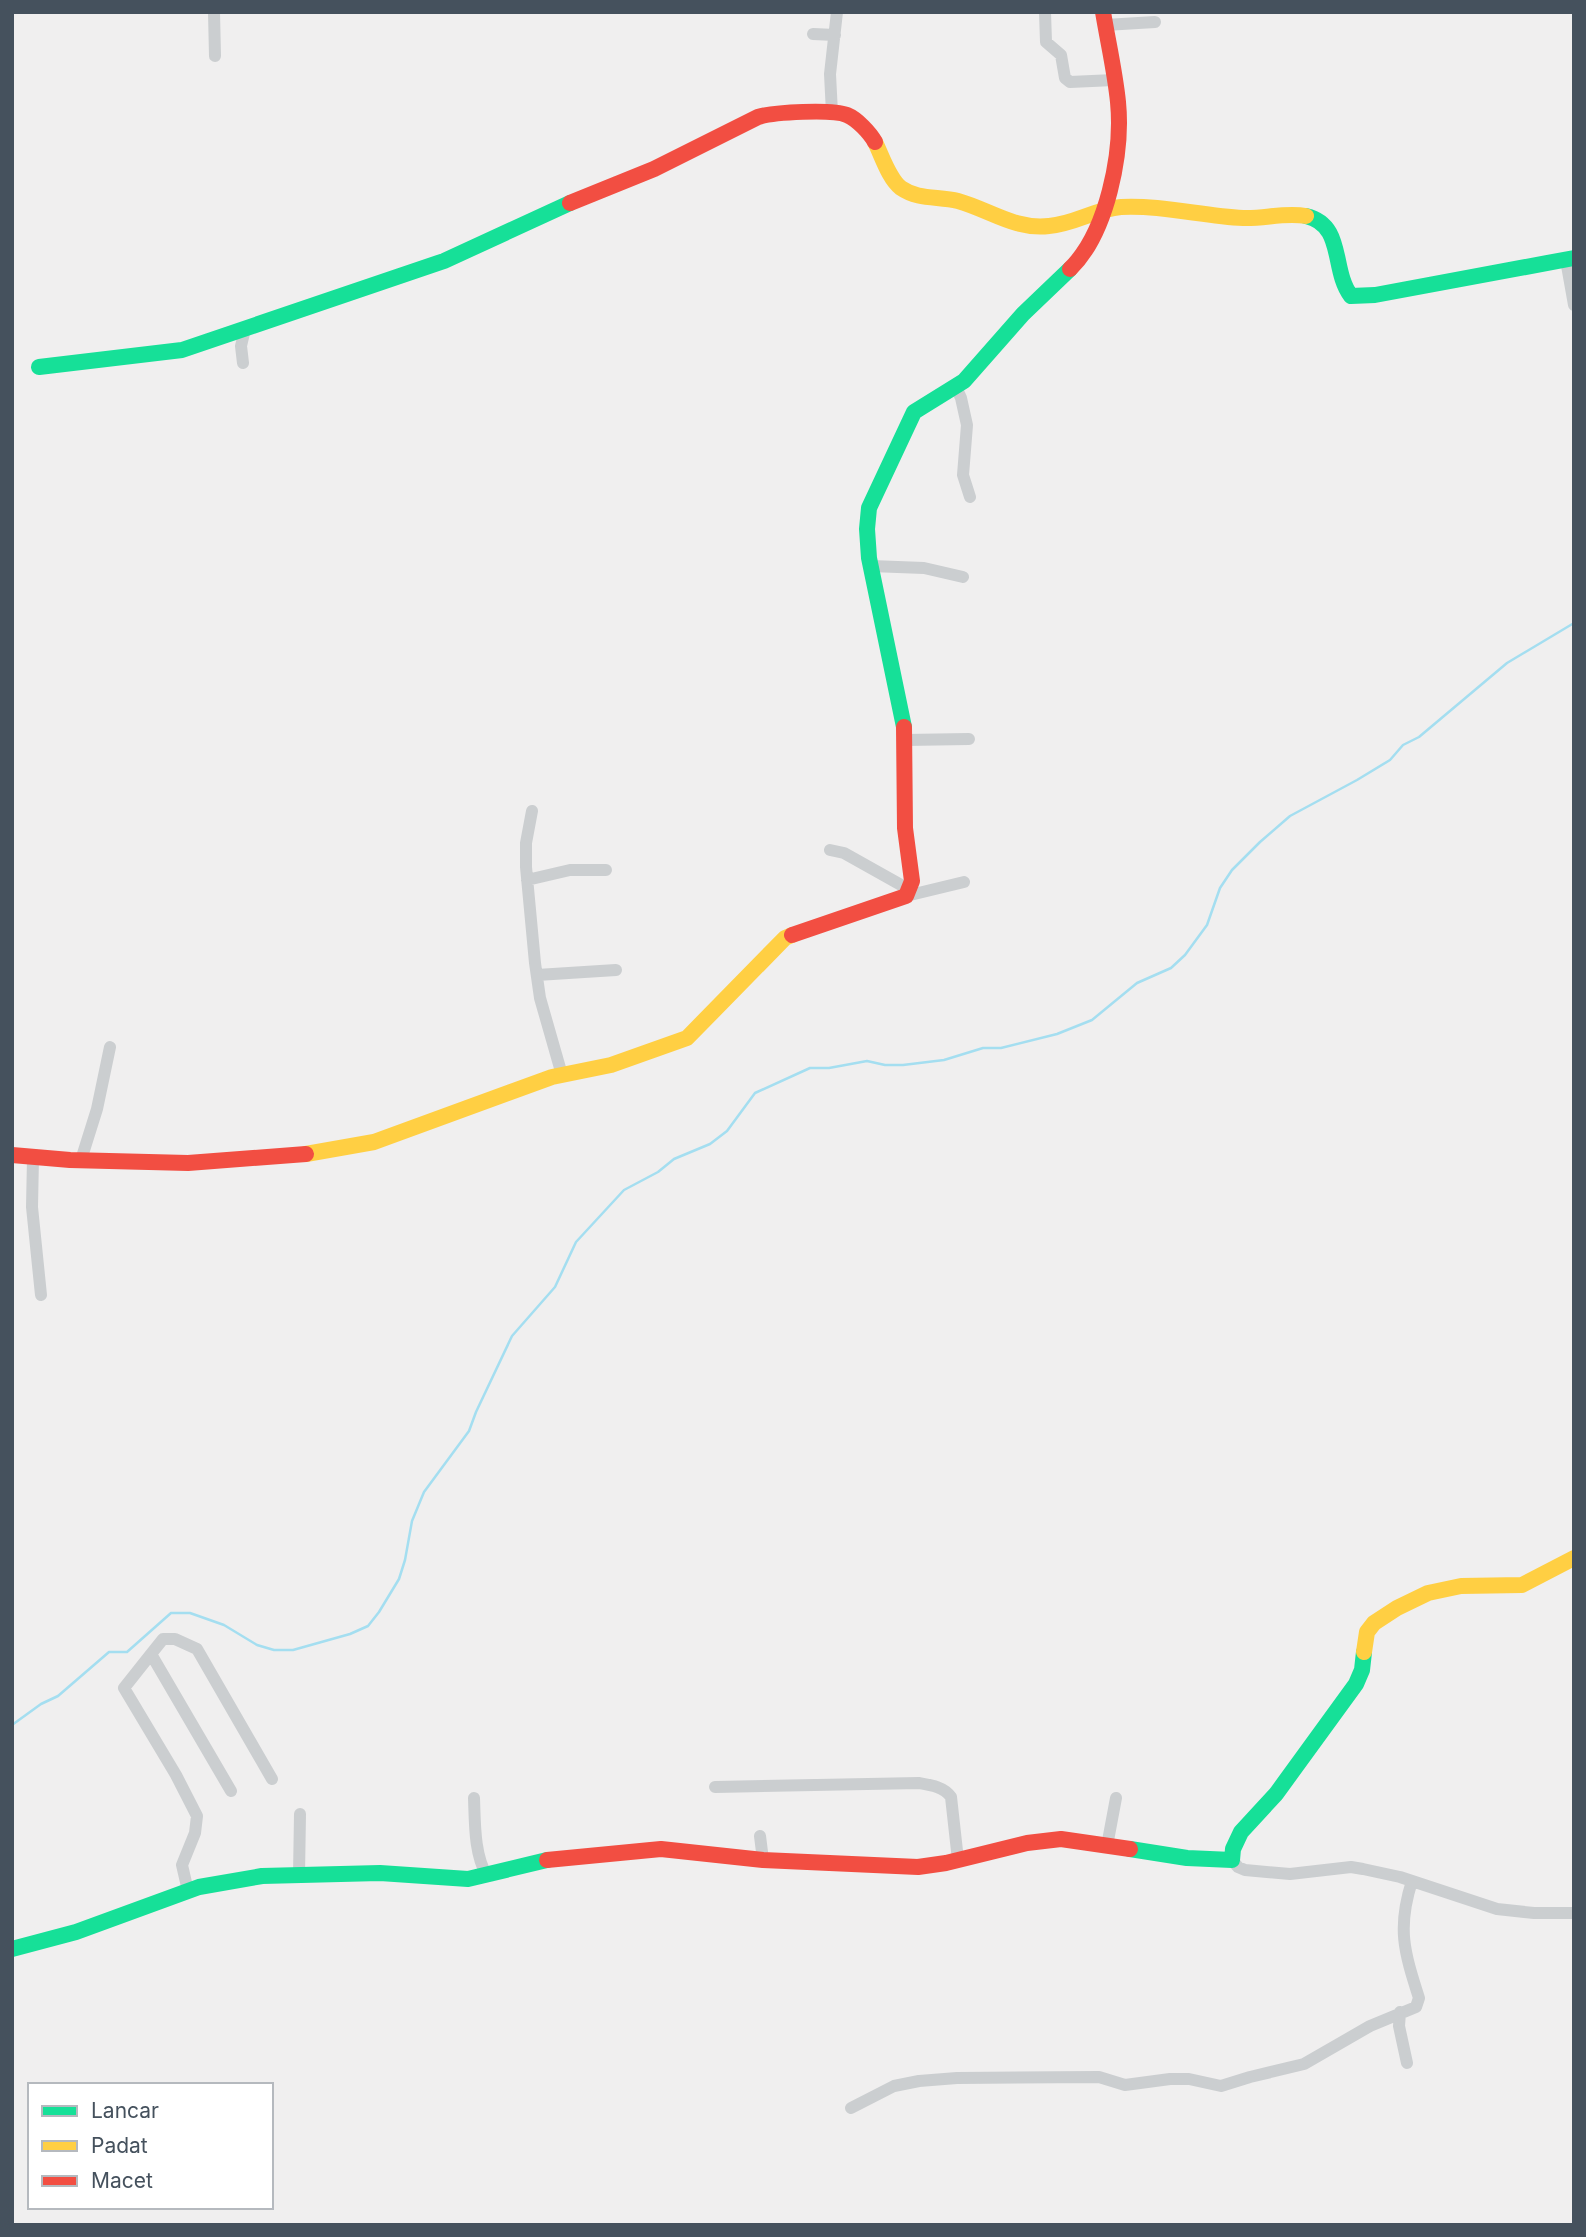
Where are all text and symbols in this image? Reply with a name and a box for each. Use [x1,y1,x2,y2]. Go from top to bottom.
legend [28,2083,273,2209]
text: Lancar [91,2098,159,2123]
text: Padat [91,2133,148,2158]
text: Macet [91,2168,153,2193]

